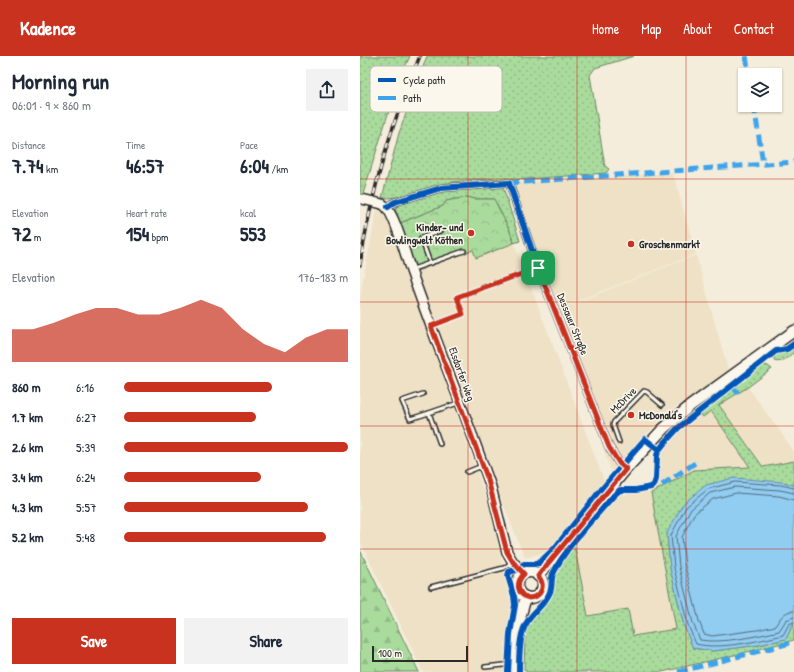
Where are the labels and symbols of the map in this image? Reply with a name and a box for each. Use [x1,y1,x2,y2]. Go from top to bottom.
legend [370,66,502,112]
text: Cycle path [403,73,446,87]
text: Path [403,91,421,105]
place label: Kinder- und Bowlingwelt Köthen [386,220,464,248]
marker: Kinder- und Bowlingwelt Köthen [466,228,476,238]
place label: Groschenmarkt [639,237,701,251]
marker: Groschenmarkt [626,239,636,249]
pin [521,251,555,285]
street label: Dessauer Straße [554,291,592,358]
street label: Elsdorfer Weg [446,345,478,403]
street label: McDrive [607,383,640,416]
place label: McDonald's [639,408,683,422]
marker: McDonald's [626,410,636,420]
scale bar [372,644,468,663]

